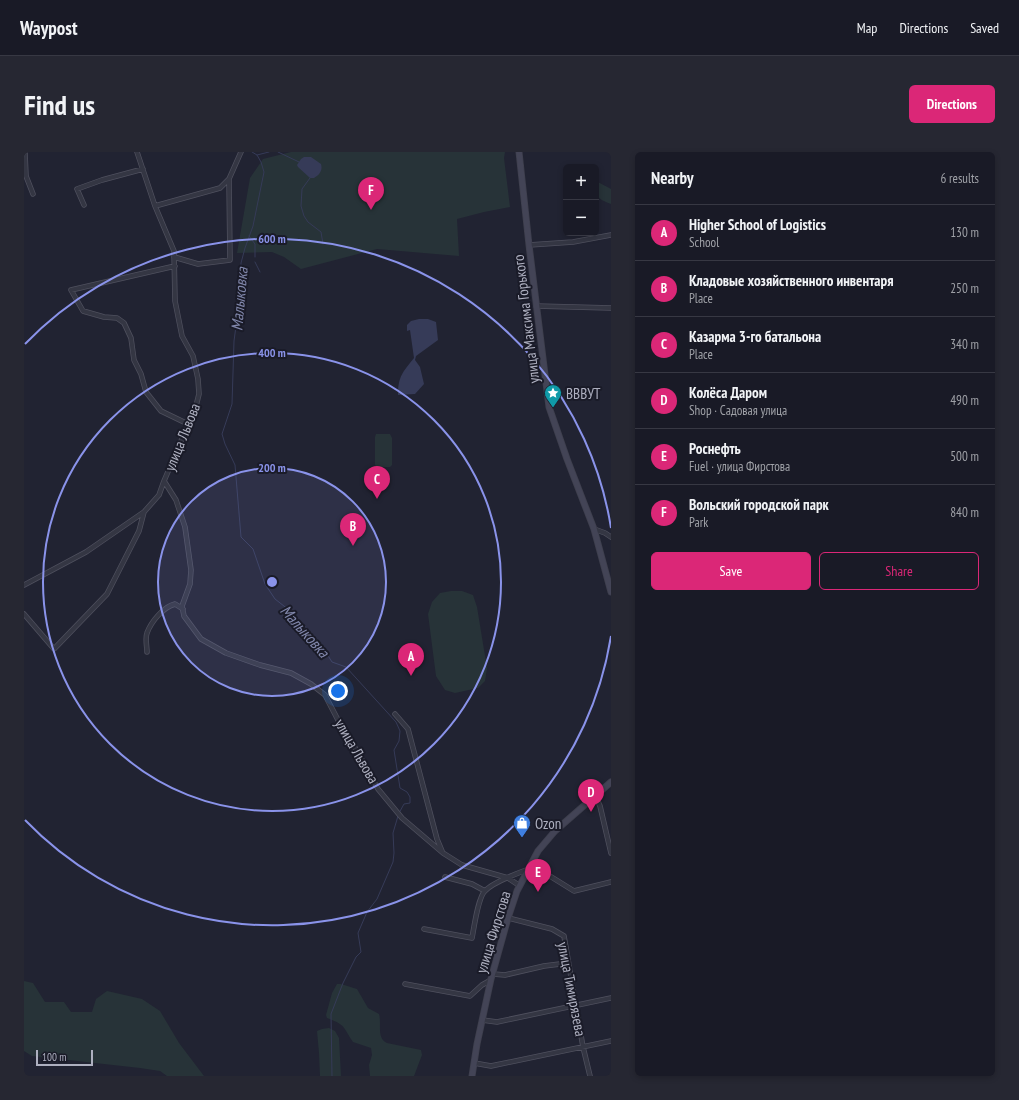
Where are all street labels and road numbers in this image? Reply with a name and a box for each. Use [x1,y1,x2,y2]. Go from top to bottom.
street label: улица Максима Горького [509,253,543,385]
street label: улица Львова [160,400,204,474]
street label: улица Львова [331,715,383,787]
street label: улица Фирстова [472,889,514,975]
street label: улица Тимирязева [554,940,590,1038]

